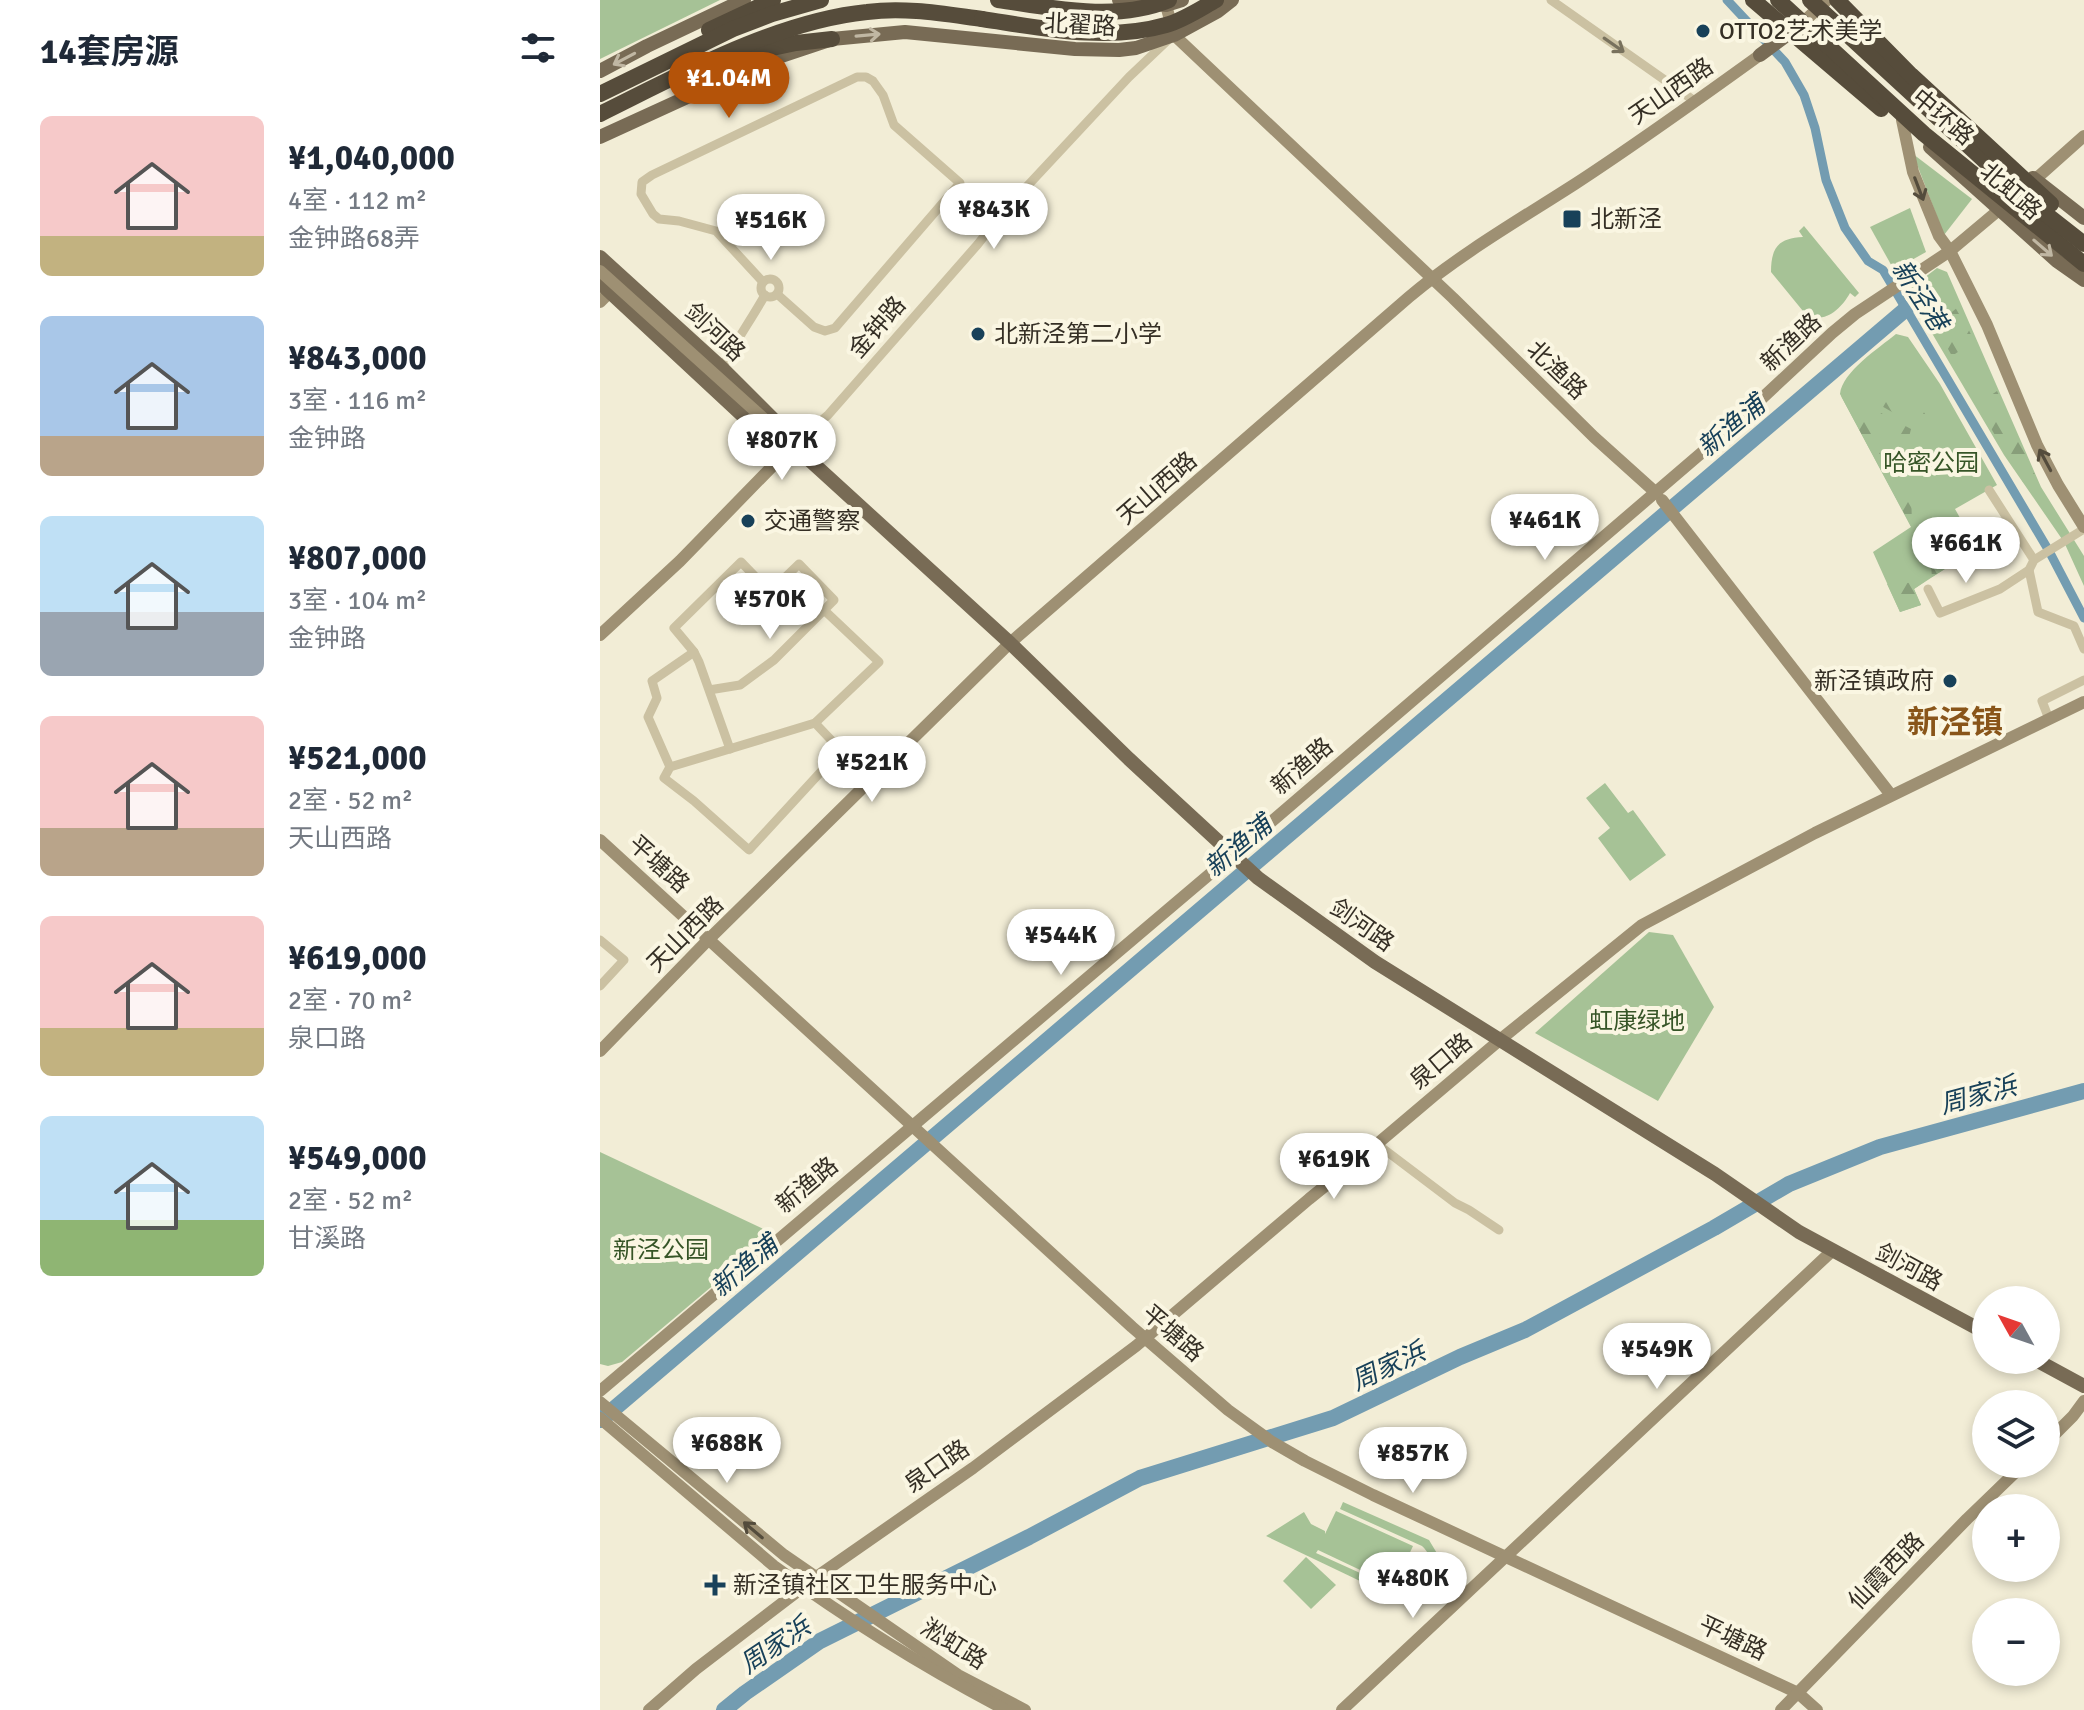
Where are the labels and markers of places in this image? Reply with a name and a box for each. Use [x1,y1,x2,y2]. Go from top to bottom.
place label: OTTO2艺术美学 [1719,16,1883,46]
marker: OTTO2艺术美学 [1694,22,1712,40]
pin: ¥1.04M [664,52,794,120]
pin: ¥843K [938,183,1050,251]
pin: ¥516K [715,194,827,262]
place label: 北新泾 [1590,204,1662,234]
marker: 北新泾 [1561,208,1583,230]
place label: 北新泾第二小学 [994,319,1162,349]
marker: 北新泾第二小学 [969,325,987,343]
pin: ¥807K [726,414,838,482]
pin: ¥461K [1489,494,1601,562]
place label: 交通警察 [764,506,860,536]
marker: 交通警察 [739,512,757,530]
pin: ¥661K [1910,517,2022,585]
pin: ¥570K [714,573,826,641]
place label: 新泾镇政府 [1814,666,1934,696]
marker: 新泾镇政府 [1941,672,1959,690]
pin: ¥521K [816,736,928,804]
pin: ¥544K [1005,909,1117,977]
pin: ¥619K [1278,1133,1390,1201]
pin: ¥549K [1601,1323,1713,1391]
pin: ¥688K [671,1417,783,1485]
pin: ¥857K [1357,1427,1469,1495]
pin: ¥480K [1357,1552,1469,1620]
place label: 新泾镇社区卫生服务中心 [733,1570,997,1600]
marker: 新泾镇社区卫生服务中心 [704,1574,726,1596]

